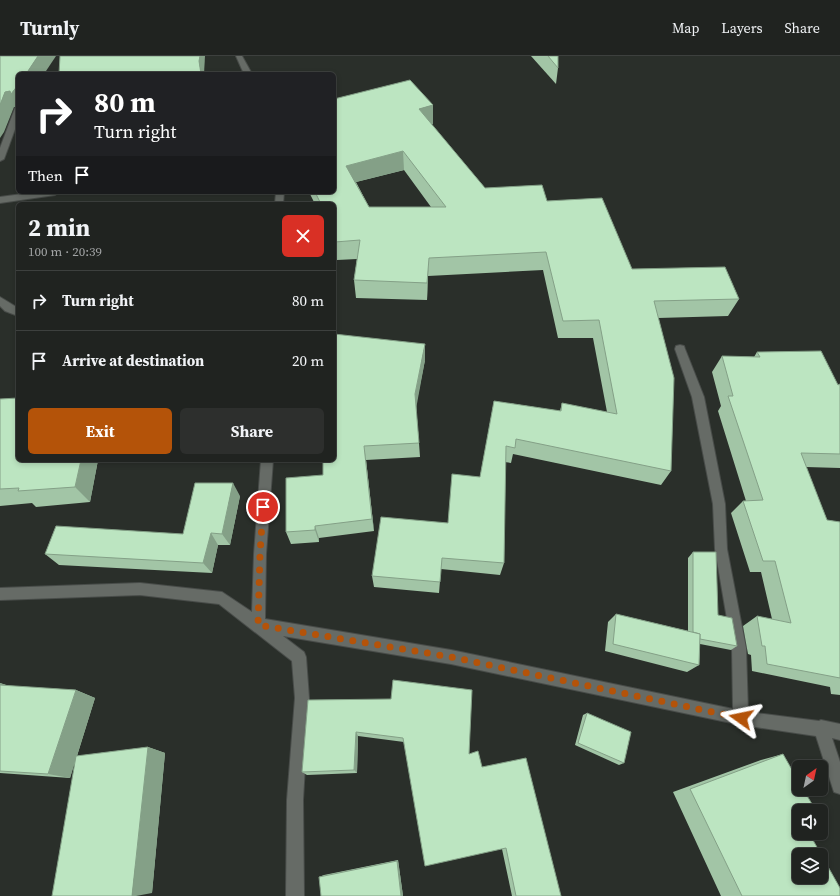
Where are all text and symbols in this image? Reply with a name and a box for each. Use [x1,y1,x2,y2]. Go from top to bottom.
text: Turnly [20,15,79,41]
text: Map [672,18,699,38]
text: Layers [721,18,763,38]
text: Share [785,18,820,38]
text: 80 m [94,83,156,121]
icon: right [28,88,80,140]
text: Turn right [94,119,176,144]
icon: arrive [71,164,93,186]
text: Then [28,165,63,186]
text: 2 min [28,211,90,244]
button: close [282,215,324,257]
text: 100 m · 20:39 [28,243,102,260]
icon: right [28,290,50,312]
text: Turn right [62,290,134,311]
text: 80 m [292,290,324,311]
icon: arrive [28,350,50,372]
text: Arrive at destination [62,350,204,371]
text: 20 m [292,350,324,371]
button: Exit [28,408,172,454]
button: Share [180,408,324,454]
pin [246,490,280,524]
icon: arrive [252,496,274,518]
position arrow [720,697,762,739]
north arrow [792,760,828,796]
map controls [792,760,828,884]
button: sound [792,804,828,840]
button: layers [792,848,828,884]

